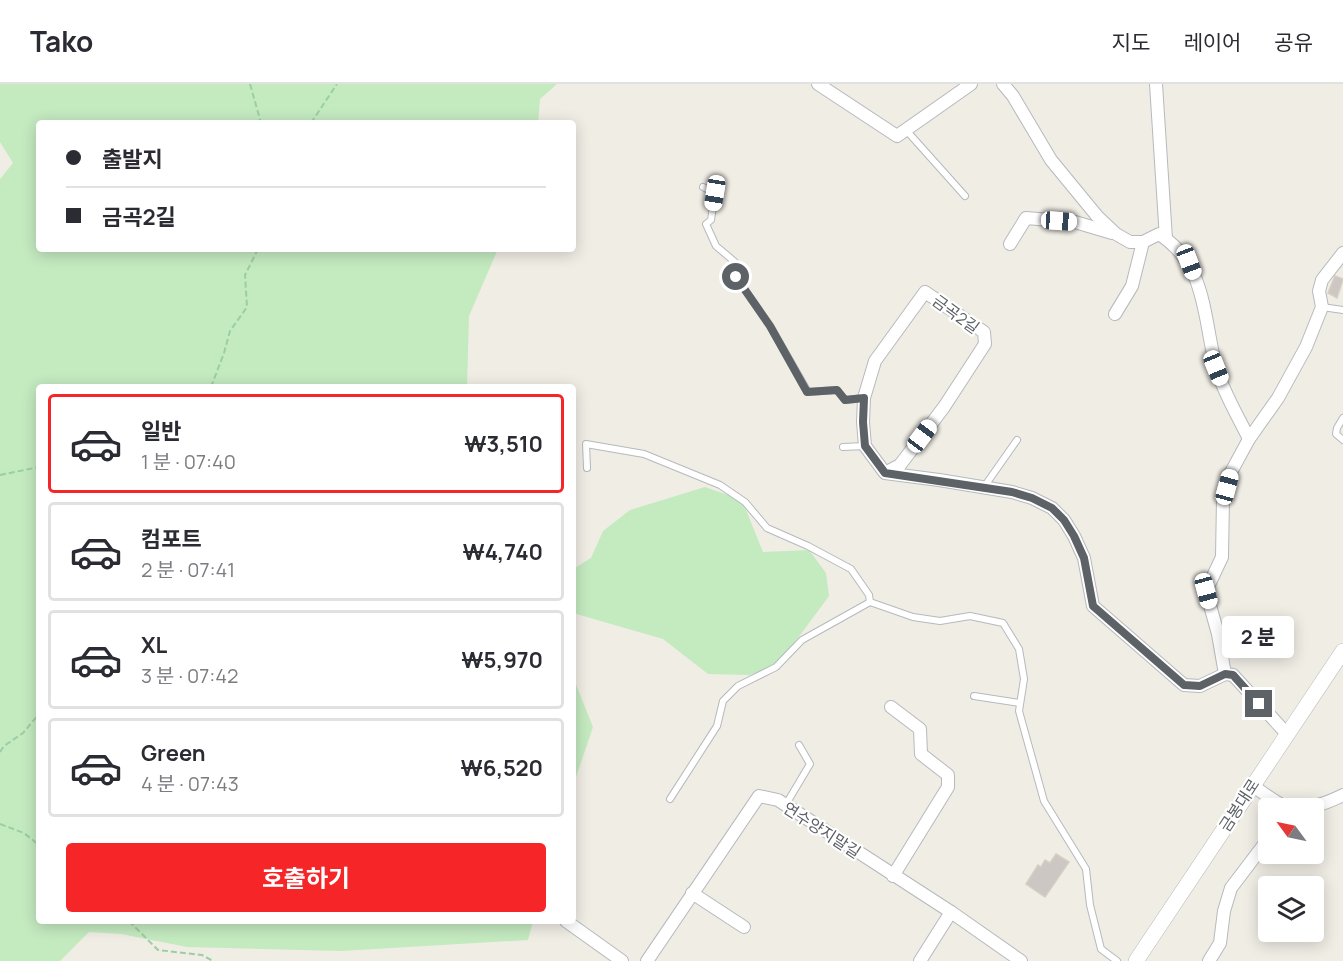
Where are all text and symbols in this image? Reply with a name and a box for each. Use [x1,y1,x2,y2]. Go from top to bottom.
text: Tako [30,22,93,60]
text: 지도 [1112,28,1150,56]
text: 레이어 [1183,28,1241,56]
text: 공유 [1274,28,1313,56]
text: 출발지 [102,144,163,174]
car [703,174,727,212]
text: 금곡2길 [102,202,176,232]
car [1040,211,1078,231]
car [1174,242,1204,282]
route start [722,263,749,290]
street label: 금곡2길 [928,289,984,339]
car [1201,348,1231,388]
text: 일반 [141,416,181,446]
car [904,416,940,456]
icon: car [69,417,123,471]
text: ₩3,510 [464,429,543,459]
text: 1 분 · 07:40 [141,448,236,475]
car [1214,467,1240,507]
text: 컴포트 [141,524,202,554]
icon: car [69,525,123,579]
text: ₩4,740 [462,537,543,567]
text: 2 분 · 07:41 [141,556,235,583]
car [1193,571,1219,611]
callout: 2 분 [1223,617,1295,659]
text: 2 분 [1241,623,1275,650]
text: XL [141,630,167,660]
icon: car [69,633,123,687]
text: ₩5,970 [461,645,543,675]
text: 3 분 · 07:42 [141,662,238,689]
route end [1245,690,1272,717]
text: Green [141,738,206,768]
icon: car [69,741,123,795]
text: ₩6,520 [460,753,543,783]
text: 4 분 · 07:43 [141,770,239,797]
street label: 금봉대로 [1214,774,1264,836]
street label: 연수양지말길 [779,797,865,863]
north arrow [1258,798,1324,864]
map controls [1258,798,1324,942]
button: 호출하기 [66,843,546,912]
button: layers [1258,876,1324,942]

